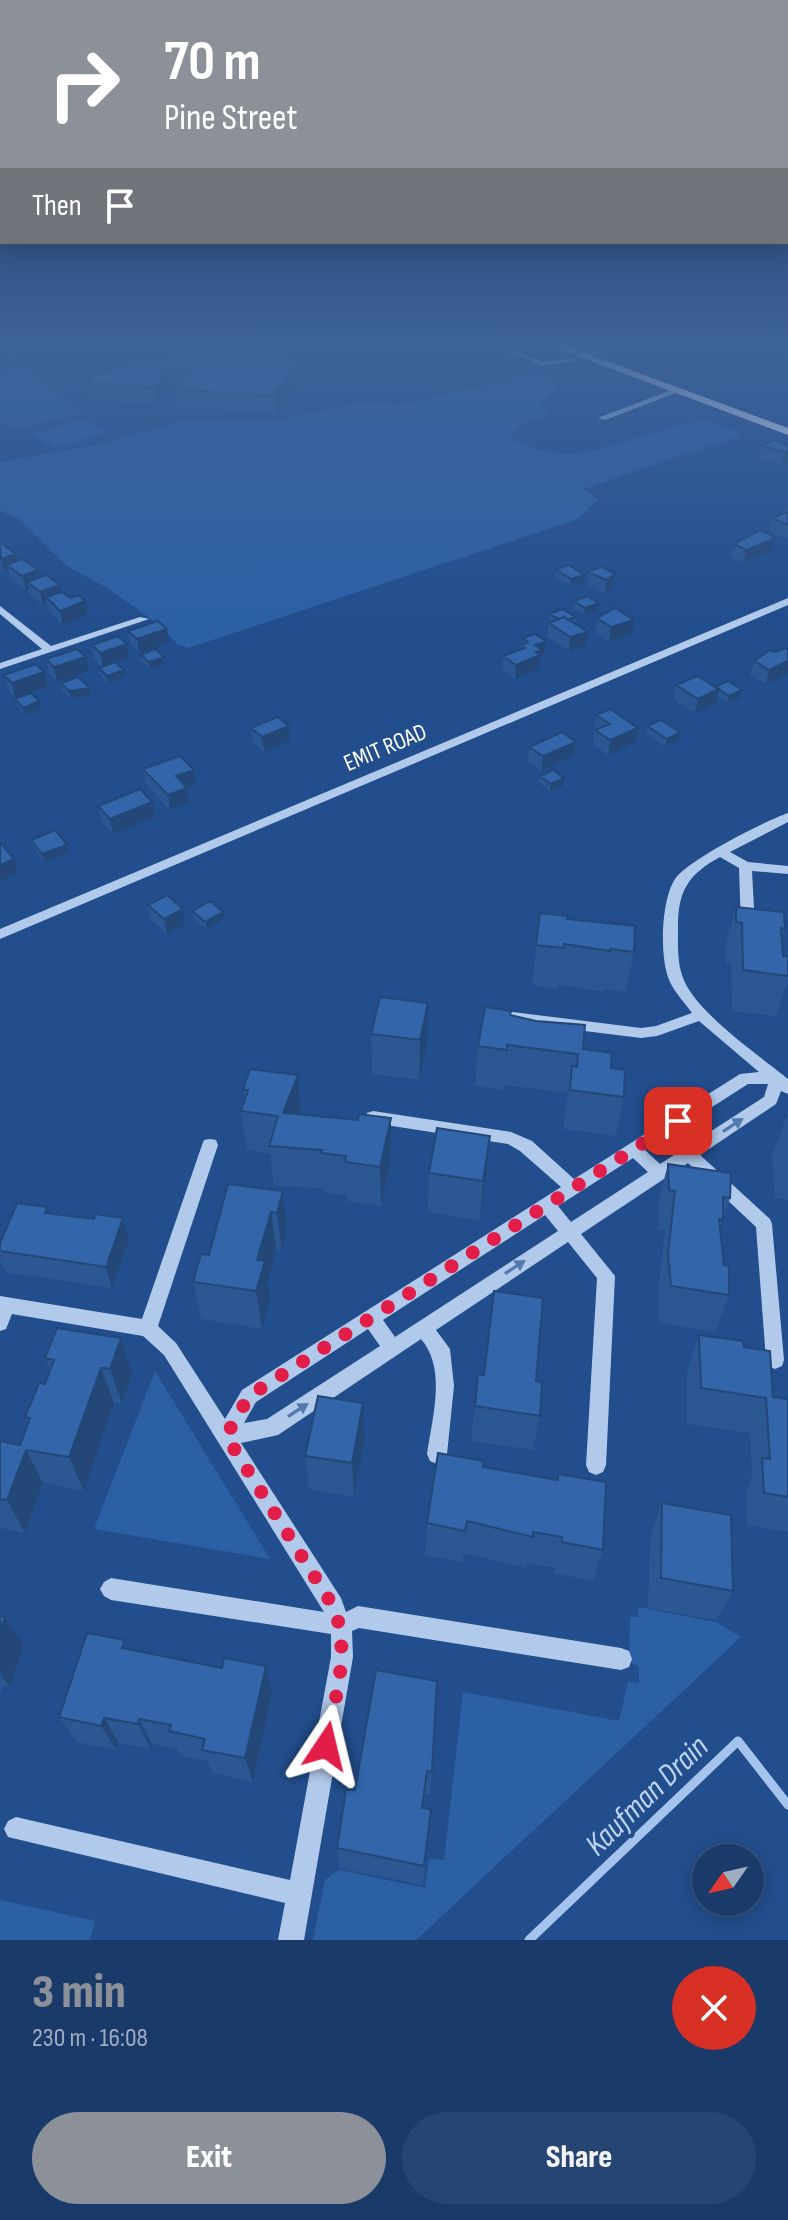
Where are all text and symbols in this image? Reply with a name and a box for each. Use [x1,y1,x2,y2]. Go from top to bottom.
text: 70 m [164,29,261,96]
icon: right [32,32,136,136]
text: Pine Street [164,97,297,140]
icon: arrive [98,184,142,228]
text: Then [32,188,82,224]
street label: EMIT ROAD [339,717,431,778]
pin [644,1087,712,1155]
icon: arrive [656,1099,700,1143]
one-way arrow [722,1118,744,1133]
one-way arrow [505,1260,526,1275]
one-way arrow [287,1403,309,1418]
position arrow [284,1704,368,1788]
water label: Kaufman Drain [577,1728,717,1864]
north arrow [692,1844,764,1916]
map controls [692,1844,764,1916]
text: 3 min [32,1964,126,2021]
button: close [672,1966,756,2050]
text: 230 m · 16:08 [32,2023,148,2054]
button: Exit [32,2112,386,2204]
button: Share [402,2112,756,2204]

